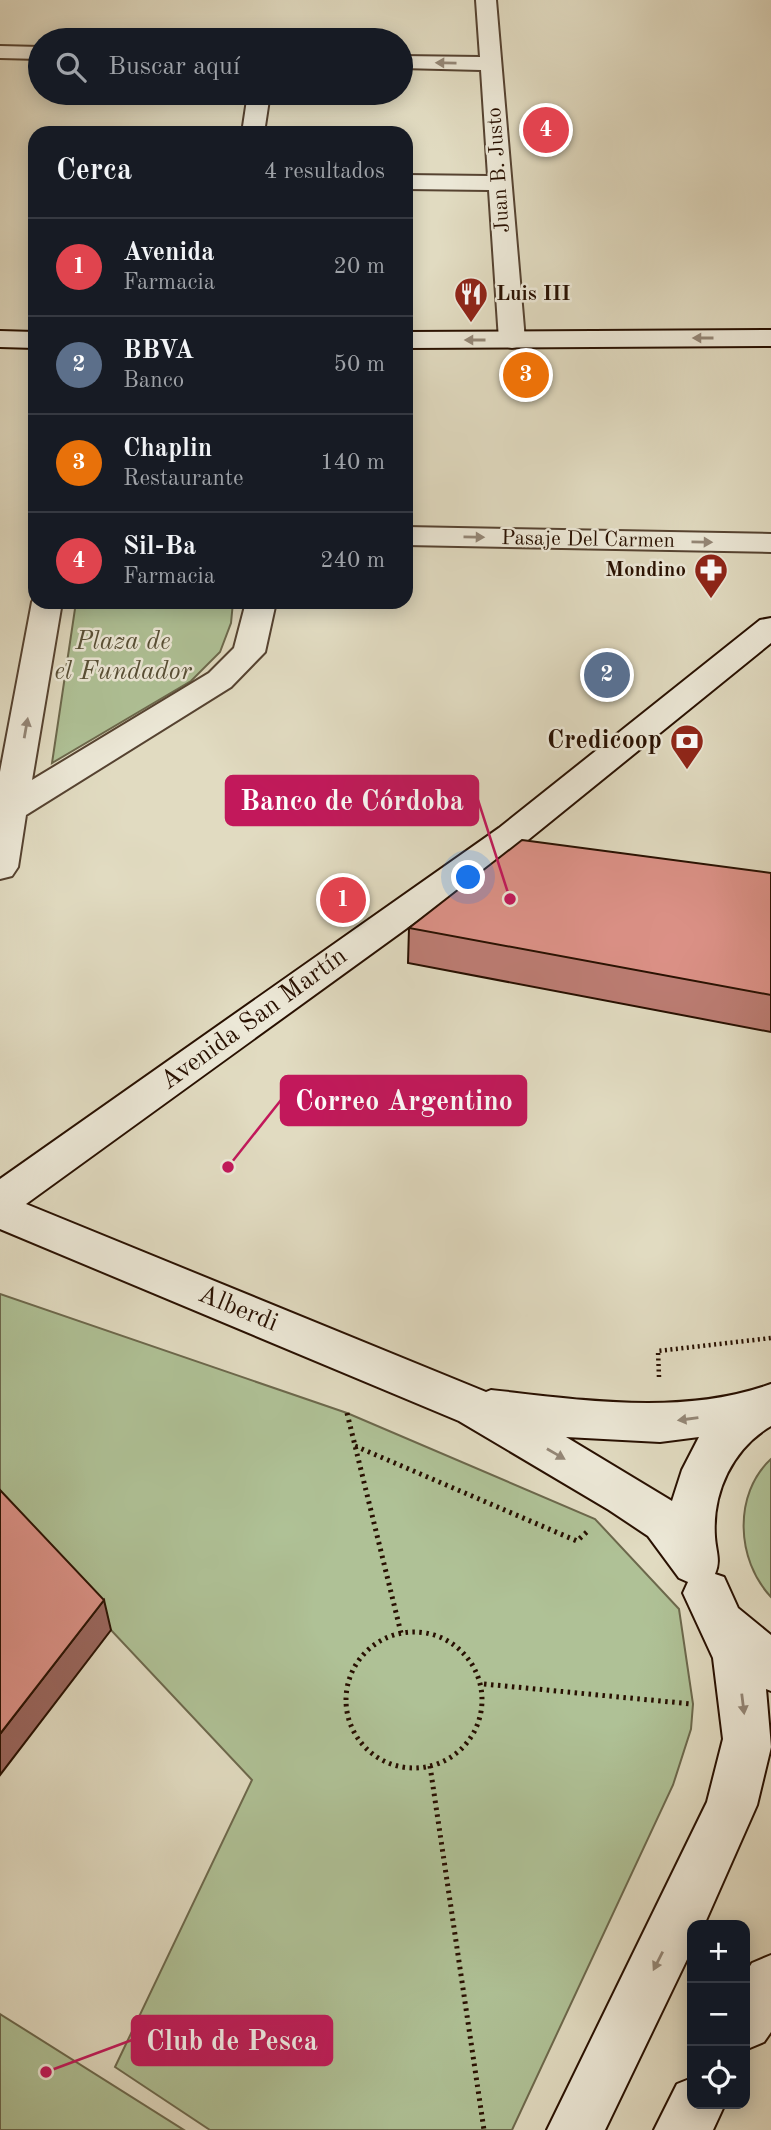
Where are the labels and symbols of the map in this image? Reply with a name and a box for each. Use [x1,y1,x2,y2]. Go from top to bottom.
one-way arrow [435,57,457,69]
pin: 4 [523,104,569,156]
street label: Juan B. Justo [484,106,514,234]
restaurant icon: Luis III [452,275,490,324]
place label: Luis III [496,284,570,305]
one-way arrow [692,333,714,344]
one-way arrow [464,334,486,346]
pin: 3 [503,349,549,401]
street label: Pasaje Del Carmen [501,528,675,552]
one-way arrow [463,531,485,543]
one-way arrow [691,536,713,548]
pharmacy icon: Mondino [692,551,730,600]
place label: Mondino [605,560,686,581]
park label: Plaza de el Fundador [54,629,193,685]
pin: 2 [584,649,630,701]
one-way arrow [20,717,31,739]
bank icon: Credicoop [668,722,706,771]
place label: Credicoop [547,728,662,754]
callout: Banco de Córdoba [226,776,478,825]
text: Banco de Córdoba [240,789,464,817]
your location [451,860,485,894]
pin: 1 [320,874,366,926]
street label: Avenida San Martín [156,943,352,1095]
callout: Correo Argentino [281,1076,526,1125]
text: Correo Argentino [295,1089,513,1117]
street label: Alberdi [194,1281,282,1337]
one-way arrow [677,1414,699,1425]
one-way arrow [546,1448,565,1460]
one-way arrow [738,1693,749,1715]
one-way arrow [653,1951,664,1971]
callout: Club de Pesca [132,2016,332,2065]
text: Club de Pesca [146,2029,318,2057]

